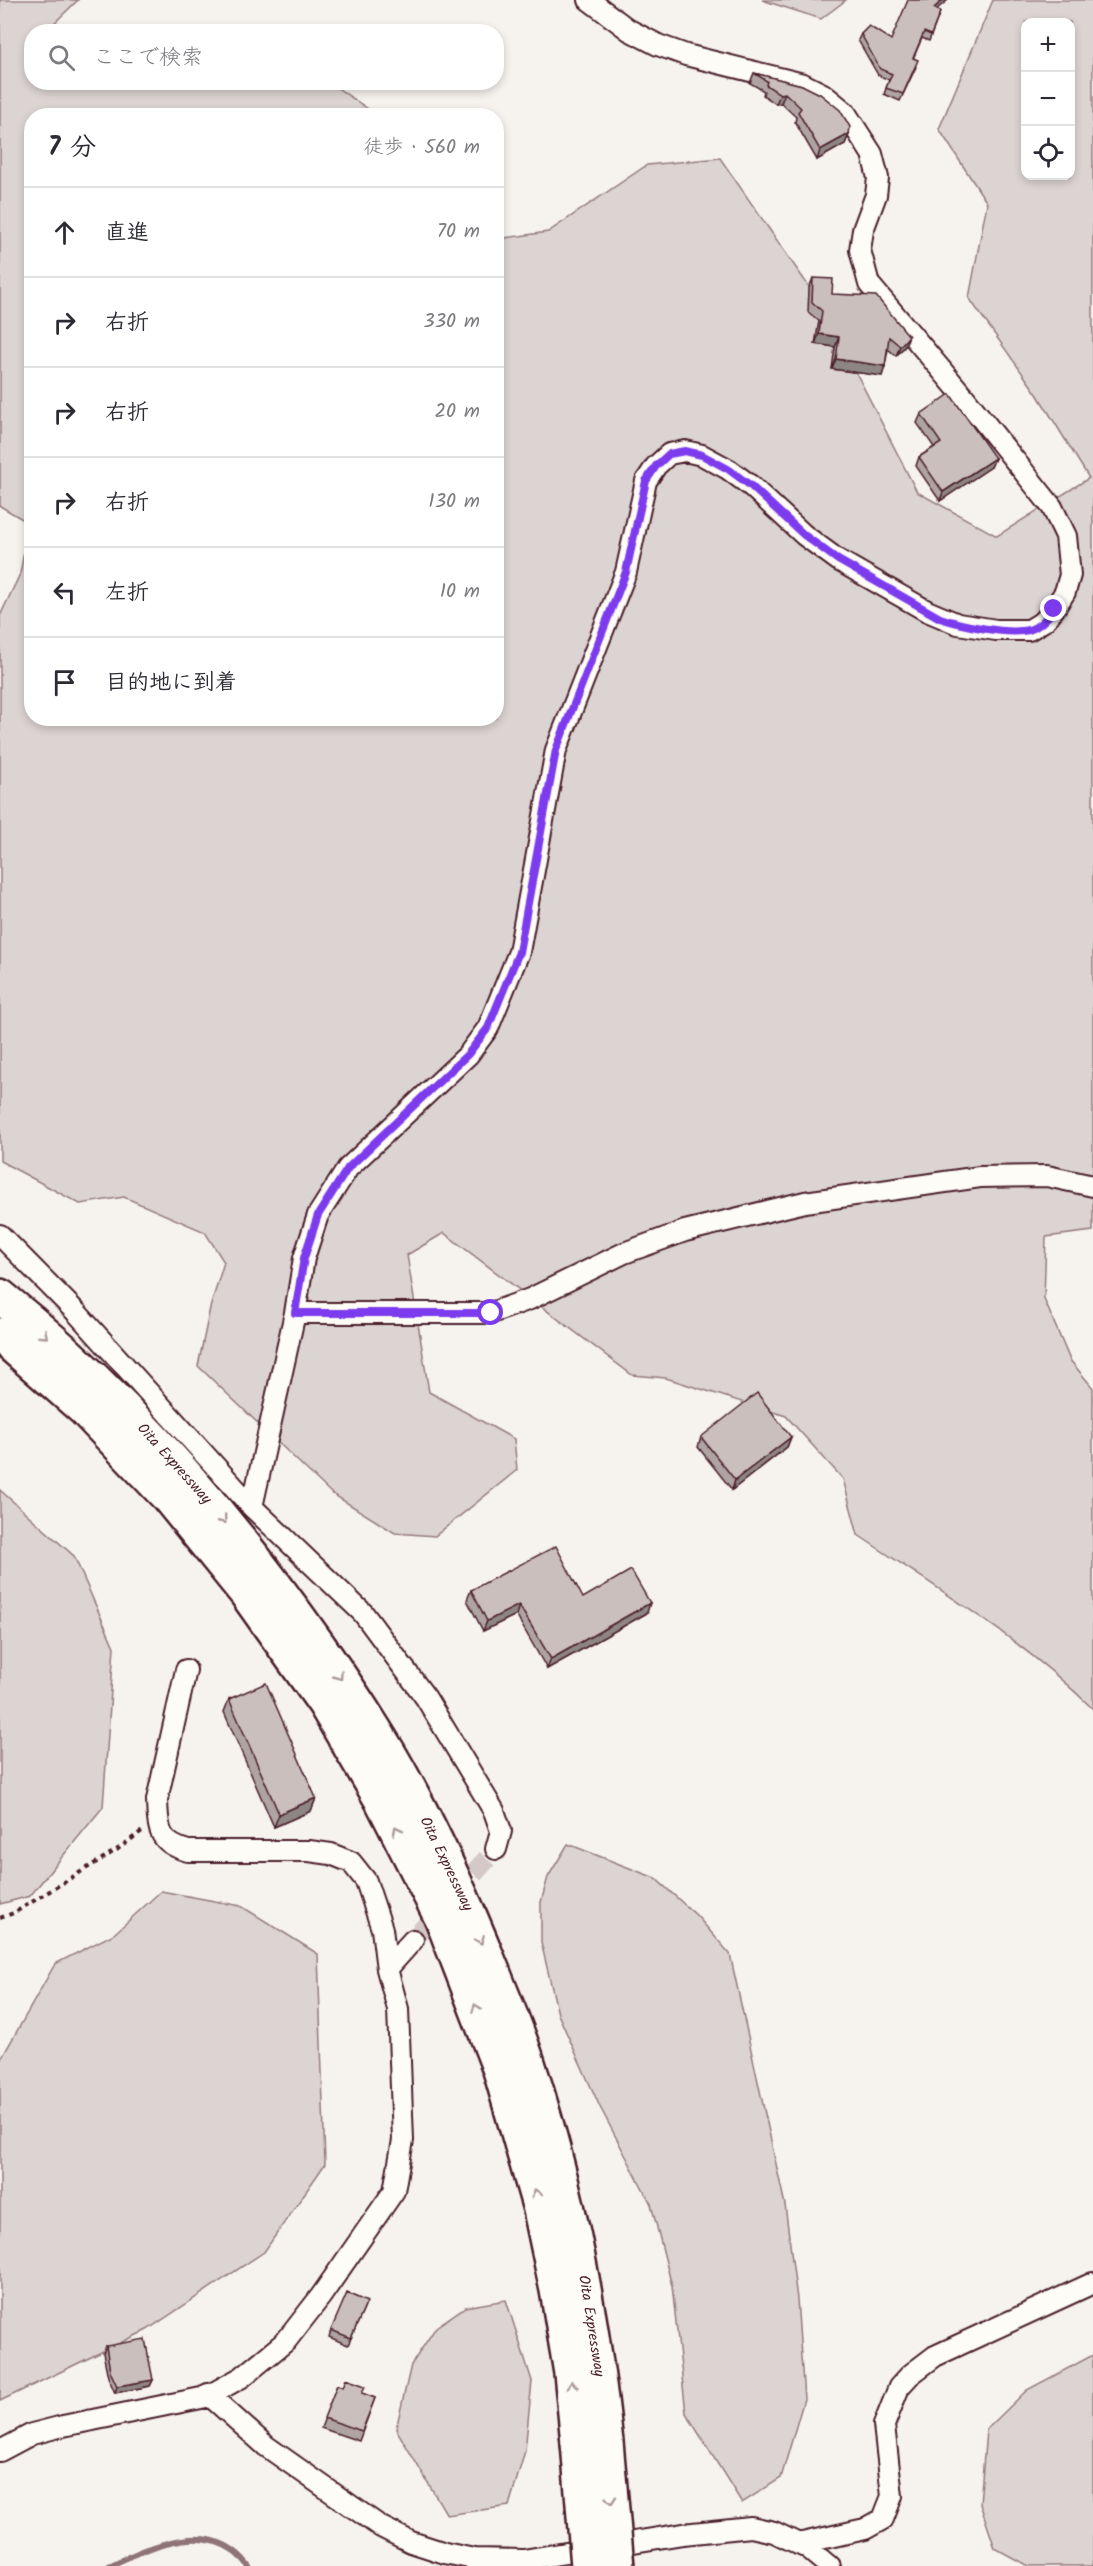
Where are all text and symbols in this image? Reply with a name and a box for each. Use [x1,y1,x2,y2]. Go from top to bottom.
map controls [1021,18,1075,180]
button: + [1021,18,1075,72]
search box [24,24,504,90]
icon: search [45,41,78,74]
text: ここで検索 [93,41,203,76]
button: − [1021,72,1075,126]
button: locate [1021,126,1075,180]
text: 7 分 [48,127,96,169]
text: 徒歩 · 560 m [363,132,480,164]
icon: ahead [48,216,81,249]
text: 直進 [105,216,149,251]
text: 70 m [437,216,480,248]
icon: right [48,306,81,339]
text: 右折 [105,306,149,341]
text: 330 m [423,306,480,338]
icon: right [48,396,81,429]
text: 右折 [105,396,149,431]
text: 20 m [434,396,480,428]
icon: right [48,486,81,519]
text: 右折 [105,486,149,521]
text: 130 m [428,486,480,518]
icon: left [48,576,81,609]
text: 左折 [105,576,149,611]
text: 10 m [440,576,480,608]
route end [1040,595,1066,621]
icon: arrive [48,666,81,699]
text: 目的地に到着 [105,666,237,701]
route start [477,1299,503,1325]
one-way arrow [37,1328,48,1339]
street label: Oita Expressway [131,1418,218,1511]
one-way arrow [216,1513,227,1524]
one-way arrow [332,1669,343,1680]
street label: Oita Expressway [413,1813,480,1916]
one-way arrow [393,1826,404,1836]
one-way arrow [473,1934,485,1945]
one-way arrow [471,2003,483,2014]
one-way arrow [531,2188,543,2199]
street label: Oita Expressway [571,2273,611,2380]
one-way arrow [566,2380,579,2389]
one-way arrow [604,2495,617,2505]

